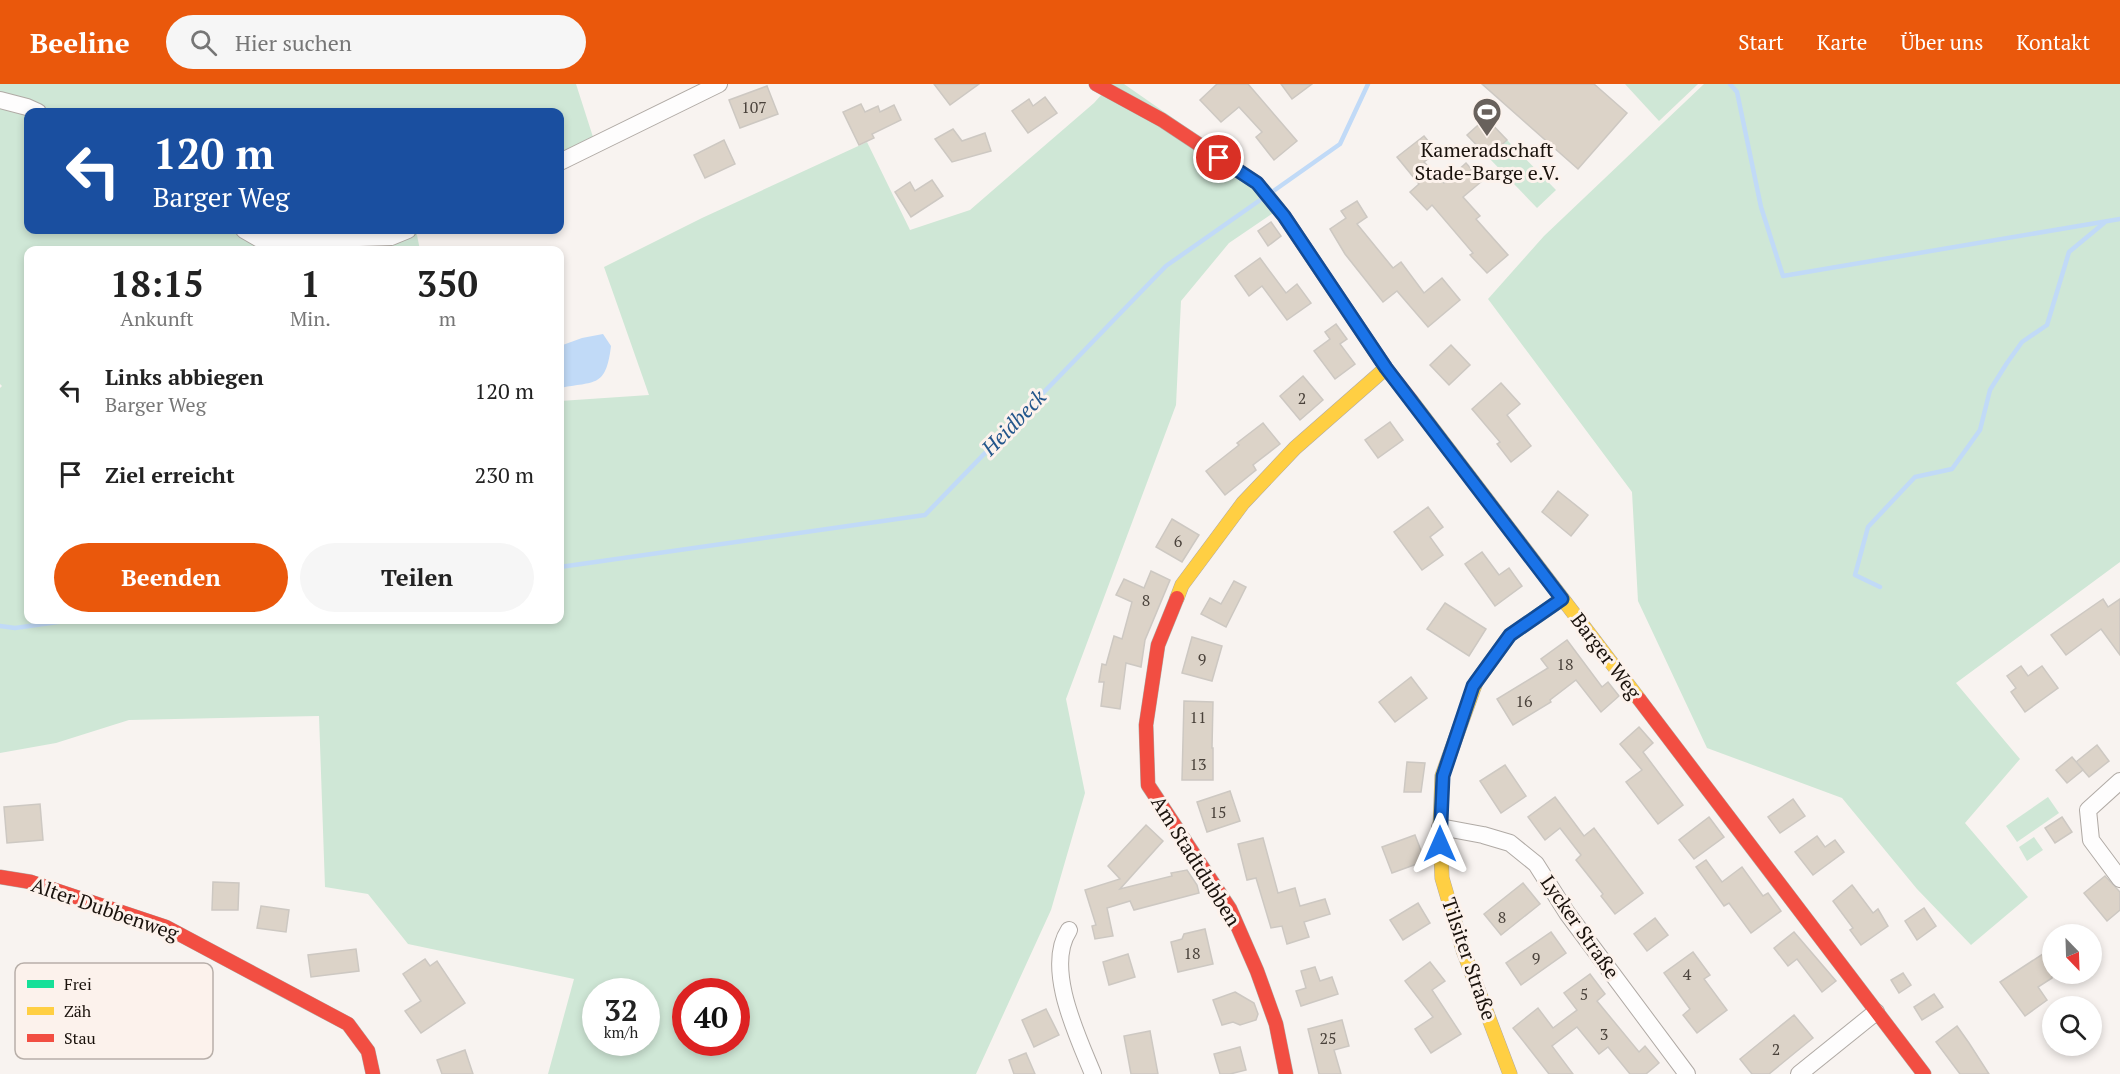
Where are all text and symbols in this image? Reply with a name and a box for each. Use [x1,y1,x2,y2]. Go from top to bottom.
search box [166,15,586,69]
text: Beeline [30,24,130,61]
icon: search [187,26,220,59]
text: Hier suchen [235,28,352,57]
text: Start [1738,28,1784,56]
text: Karte [1817,28,1867,56]
text: Über uns [1900,28,1983,56]
text: Kontakt [2016,28,2090,56]
house number: 107 [741,96,767,118]
sports icon: Kameradschaft Stade-Barge e.V. [1471,96,1503,138]
text: 120 m [153,125,274,181]
icon: left [54,132,132,210]
pin [1193,132,1244,183]
place label: Kameradschaft Stade-Barge e.V. [1414,136,1560,186]
icon: arrive [1202,141,1235,174]
text: Barger Weg [153,179,290,215]
text: 18:15 [110,260,204,307]
text: 1 [300,260,320,307]
text: 350 [417,260,478,307]
text: Ankunft [120,305,194,332]
text: Min. [290,305,331,332]
text: m [439,305,456,332]
text: Links abbiegen [105,362,264,391]
icon: left [54,374,87,407]
text: 120 m [474,376,534,405]
water label: Heidbeck [974,383,1052,462]
house number: 2 [1298,387,1306,409]
text: Barger Weg [105,391,206,418]
icon: arrive [54,458,87,491]
text: Ziel erreicht [105,460,235,489]
text: 230 m [474,460,534,489]
house number: 6 [1174,530,1183,552]
button: Beenden [54,543,288,612]
button: Teilen [300,543,534,612]
house number: 8 [1142,589,1150,611]
street label: Barger Weg [1565,607,1648,705]
house number: 9 [1198,648,1206,670]
house number: 18 [1556,653,1574,675]
house number: 16 [1515,690,1533,712]
house number: 11 [1189,706,1207,728]
house number: 13 [1189,753,1207,775]
street label: Am Stadtdubben [1146,790,1247,931]
house number: 15 [1209,801,1227,823]
position arrow [1408,812,1472,876]
street label: Lycker Straße [1535,870,1626,984]
street label: Alter Dubbenweg [28,871,183,947]
street label: Tilsiter Straße [1436,894,1503,1024]
house number: 8 [1498,906,1506,928]
north arrow [2042,924,2102,984]
map controls [2042,924,2102,1056]
house number: 18 [1183,942,1201,964]
house number: 9 [1532,947,1540,969]
legend [15,963,213,1059]
house number: 4 [1683,963,1692,985]
text: Frei [64,973,92,995]
speed limit sign: 40 [672,978,750,1056]
house number: 5 [1580,983,1588,1005]
text: 32 [604,990,638,1030]
button: search [2042,996,2102,1056]
text: Zäh [64,1000,92,1022]
text: km/h [604,1022,638,1042]
house number: 3 [1600,1023,1608,1045]
text: Stau [64,1027,96,1049]
house number: 25 [1319,1027,1337,1049]
house number: 2 [1772,1038,1780,1060]

